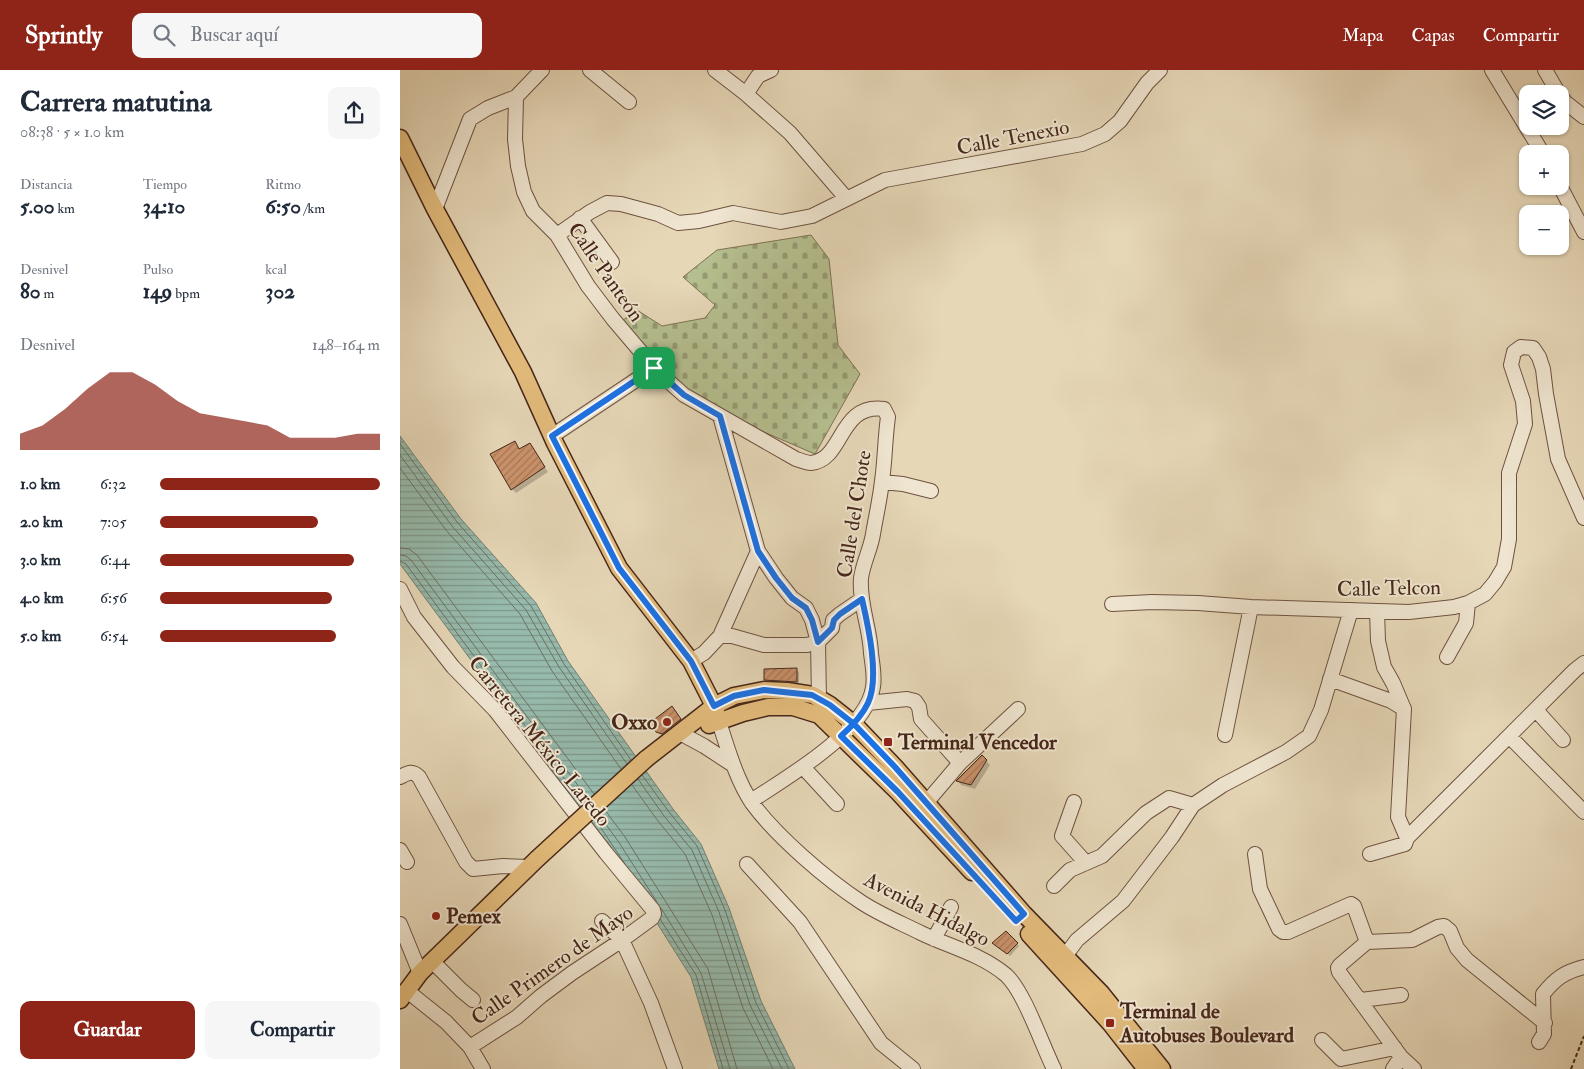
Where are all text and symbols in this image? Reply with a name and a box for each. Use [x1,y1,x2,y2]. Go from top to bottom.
search box [132,13,482,58]
text: Sprintly [25,20,102,51]
icon: search [150,21,178,49]
text: Buscar aquí [190,23,278,47]
text: Mapa [1342,24,1384,47]
text: Capas [1412,24,1455,47]
text: Compartir [1483,24,1559,47]
text: Carrera matutina [20,85,211,120]
map controls [1519,85,1569,255]
button: layers [1519,85,1569,135]
button: share [328,87,380,139]
street label: Calle Tenexio [955,113,1072,162]
text: 08:38 · 5 × 1.0 km [20,122,124,142]
button: + [1519,145,1569,195]
text: Distancia [20,176,73,193]
text: Tiempo [143,176,187,193]
text: Ritmo [265,176,301,193]
text: 5.00 [20,193,54,220]
text: 34:10 [143,193,185,220]
text: 6:50 [265,193,301,220]
text: km [54,200,75,217]
text: /km [301,200,325,217]
button: − [1519,205,1569,255]
street label: Calle Panteón [561,217,650,327]
text: Desnivel [20,261,68,278]
text: Pulso [143,261,173,278]
text: kcal [265,261,287,278]
text: 80 [20,278,41,305]
text: 149 [143,278,172,305]
text: 302 [265,278,295,305]
text: m [41,285,54,302]
text: bpm [172,285,200,302]
text: Desnivel [20,335,75,355]
text: 148–164 m [312,335,380,355]
pin [633,347,675,389]
icon: arrive [640,354,668,382]
street label: Calle del Chote [831,448,878,580]
text: 1.0 km [20,474,60,494]
text: 6:32 [100,474,126,494]
text: 2.0 km [20,512,63,532]
text: 7:05 [100,512,127,532]
text: 3.0 km [20,550,61,570]
text: 6:44 [100,550,129,570]
street label: Calle Telcon [1337,574,1441,603]
text: 4.0 km [20,588,64,608]
text: 6:56 [100,588,127,608]
text: 5.0 km [20,626,61,646]
text: 6:54 [100,626,127,646]
street label: Carretera México Laredo [462,650,617,832]
place label: Oxxo [611,709,657,736]
marker: Oxxo [661,716,673,728]
place label: Terminal Vencedor [897,729,1058,756]
marker: Terminal Vencedor [882,736,894,748]
street label: Avenida Hidalgo [858,866,994,953]
street label: Calle Primero de Mayo [466,899,639,1032]
place label: Pemex [446,903,502,930]
marker: Pemex [430,910,442,922]
place label: Terminal de Autobuses Boulevard [1119,998,1295,1049]
button: Guardar [20,1001,195,1059]
button: Compartir [205,1001,380,1059]
marker: Terminal de Autobuses Boulevard [1104,1017,1116,1029]

